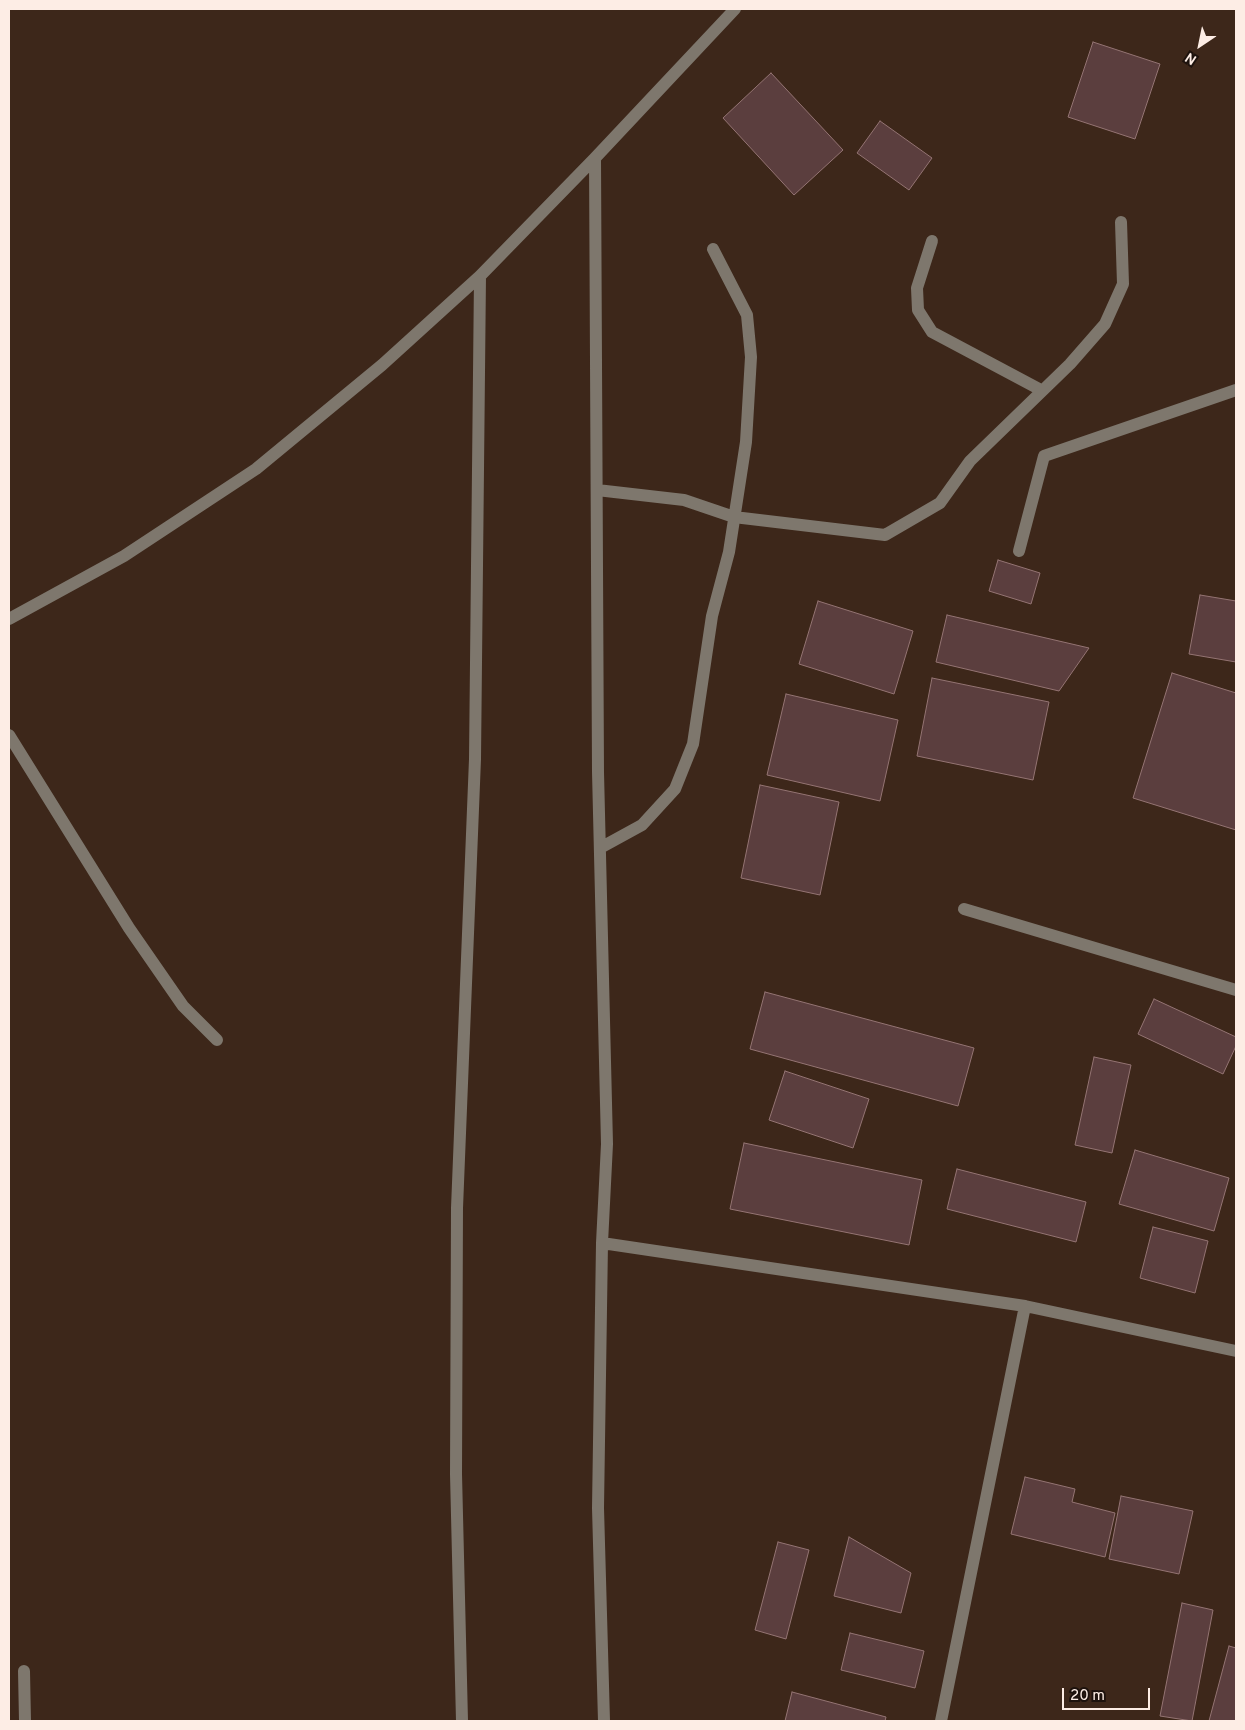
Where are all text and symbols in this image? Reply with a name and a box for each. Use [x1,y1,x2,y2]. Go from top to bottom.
north arrow [1175,20,1225,70]
text: N [1182,48,1200,68]
scale bar [1065,1678,1152,1710]
text: 20 m [1070,1687,1105,1706]

